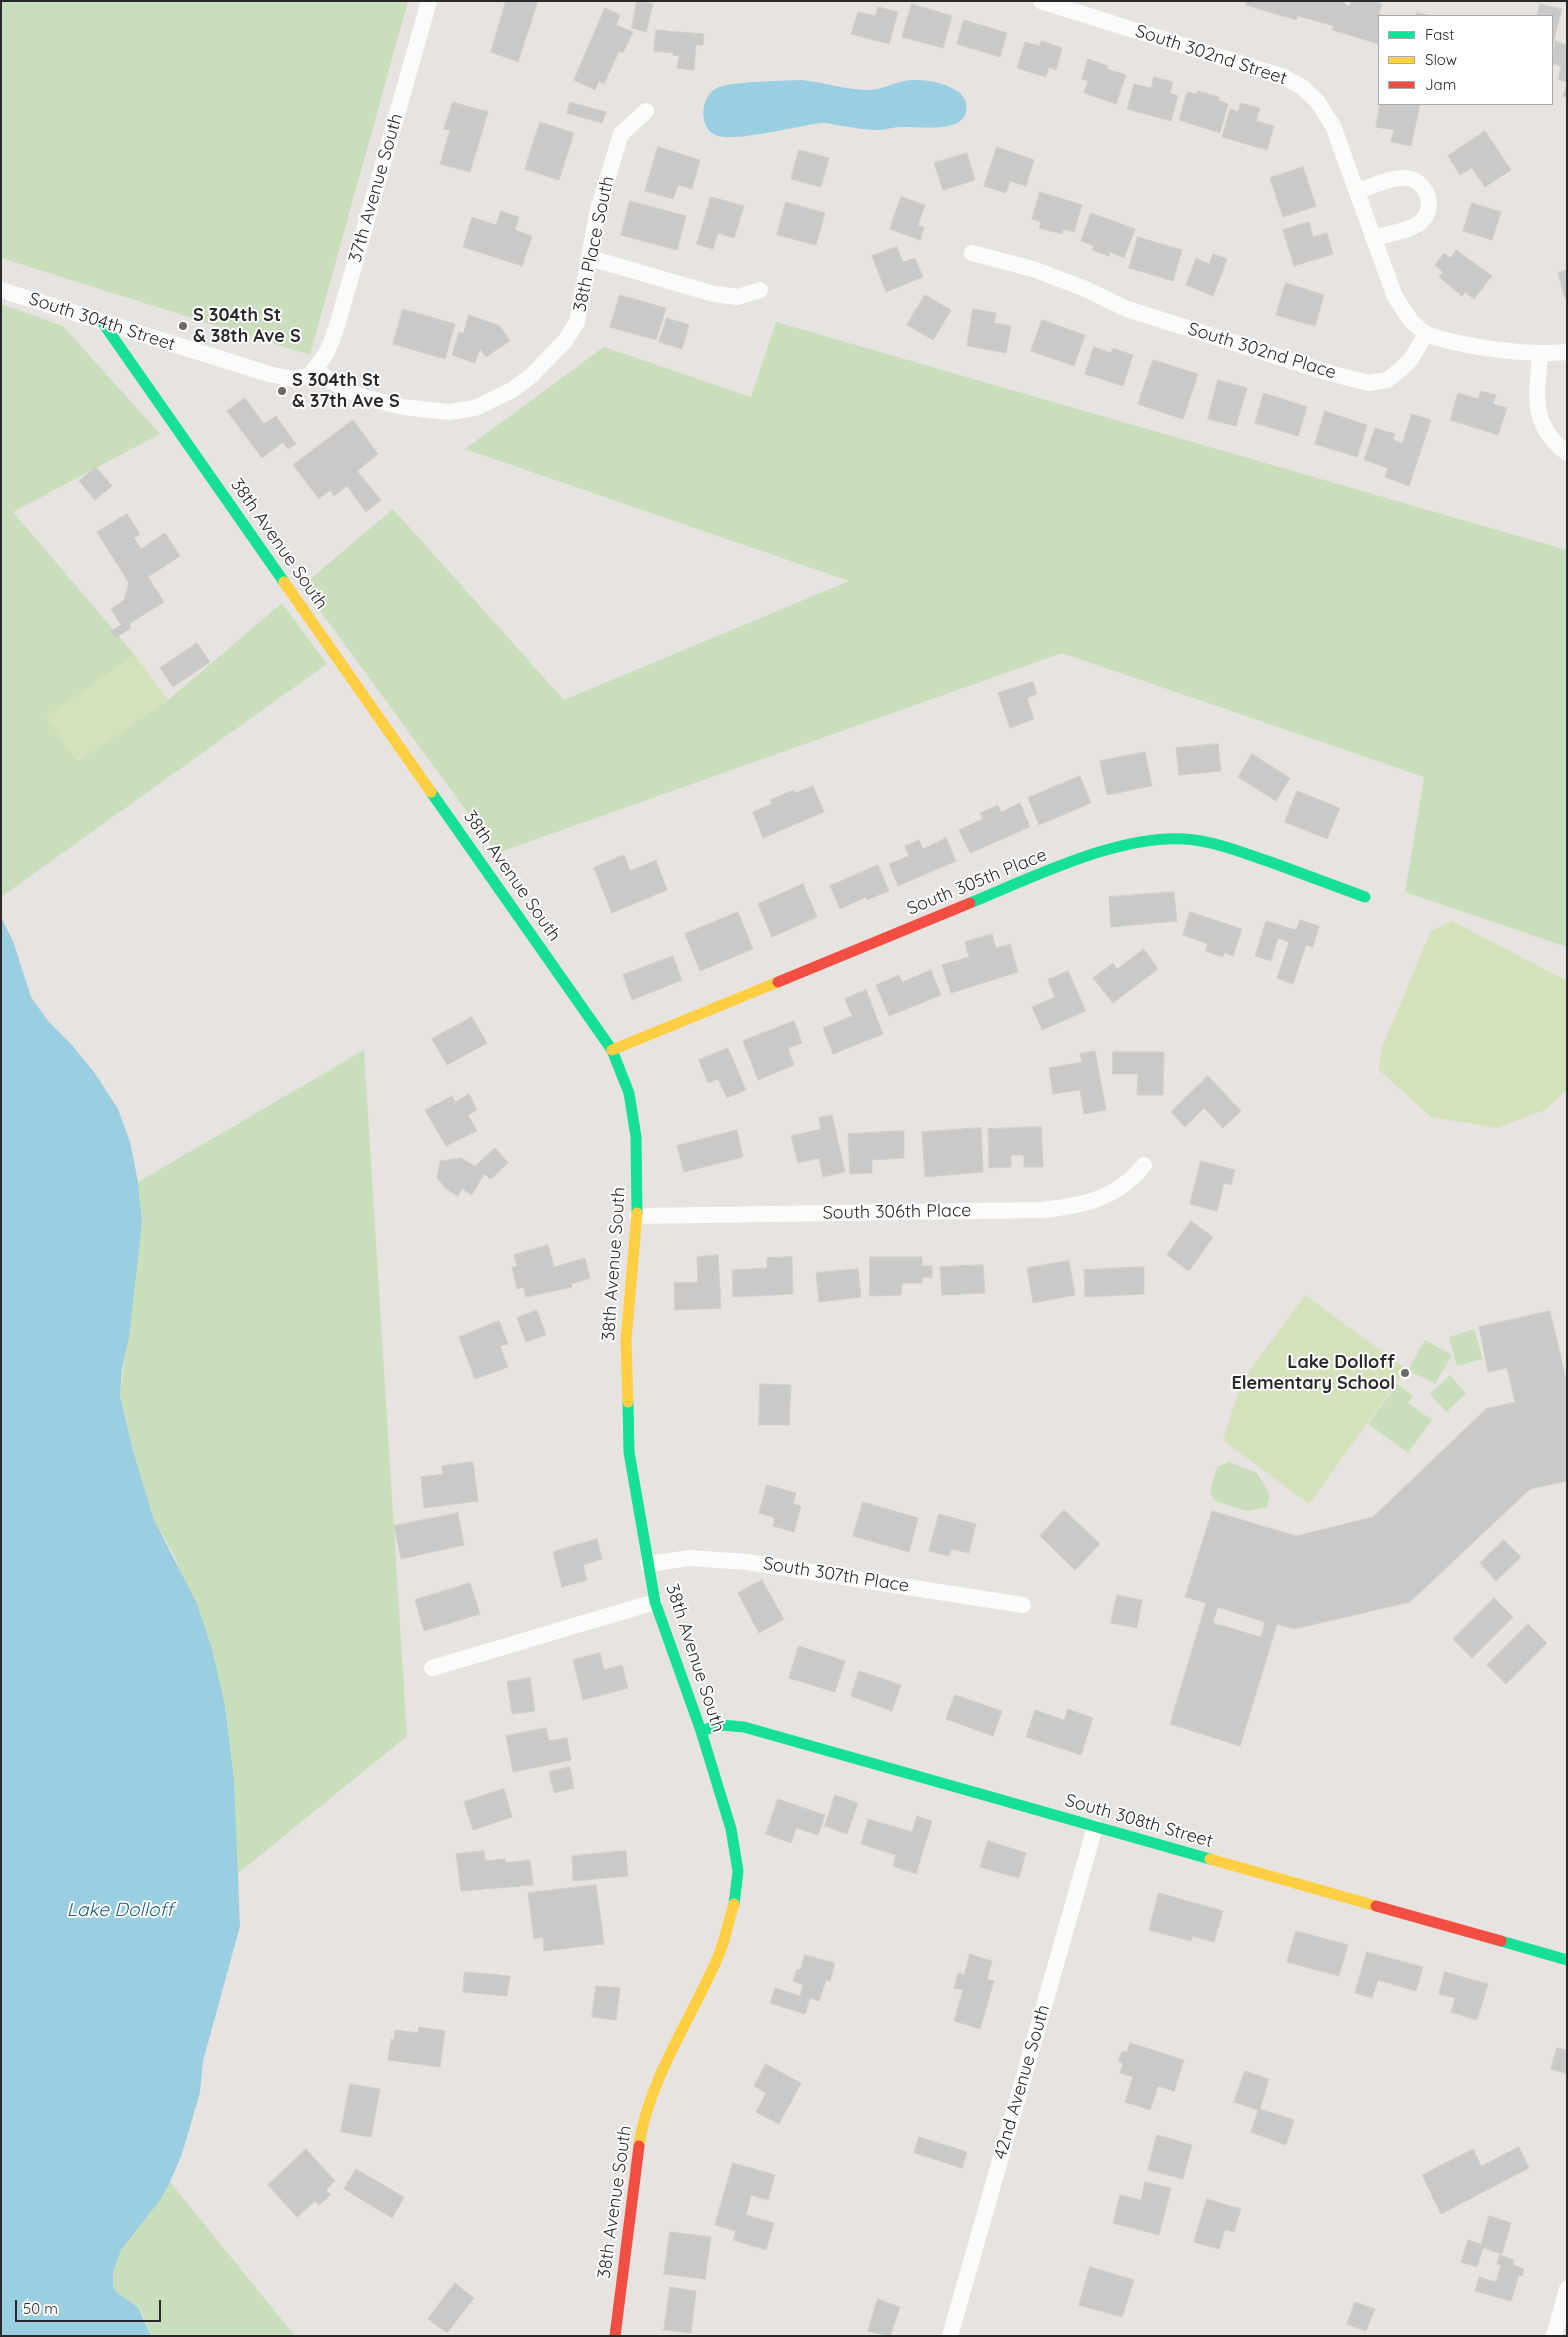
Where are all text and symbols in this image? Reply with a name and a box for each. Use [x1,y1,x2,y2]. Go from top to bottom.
legend [1378,15,1553,105]
street label: South 302nd Street [1133,20,1289,90]
text: Fast [1425,25,1454,44]
text: Slow [1425,50,1457,69]
text: Jam [1425,75,1456,94]
street label: 37th Avenue South [344,111,408,265]
street label: 38th Place South [569,174,619,314]
street label: South 304th Street [26,288,178,356]
place label: S 304th St & 38th Ave S [193,305,301,348]
street label: South 302nd Place [1185,318,1339,384]
marker: S 304th St & 38th Ave S [177,320,189,332]
place label: S 304th St & 37th Ave S [292,370,400,412]
marker: S 304th St & 37th Ave S [276,385,288,397]
street label: 38th Avenue South [226,475,332,613]
street label: 38th Avenue South [459,807,565,945]
street label: South 305th Place [904,844,1050,920]
street label: 38th Avenue South [598,1186,630,1342]
street label: South 306th Place [822,1200,972,1224]
place label: Lake Dolloff Elementary School [1231,1352,1395,1395]
marker: Lake Dolloff Elementary School [1399,1367,1411,1379]
street label: South 307th Place [762,1553,910,1597]
street label: 38th Avenue South [661,1581,729,1735]
street label: South 308th Street [1063,1790,1215,1852]
water label: Lake Dolloff [67,1899,173,1921]
street label: 42nd Avenue South [990,2002,1054,2162]
street label: 38th Avenue South [594,2124,636,2280]
scale bar [18,2290,164,2322]
text: 50 m [23,2299,58,2318]

